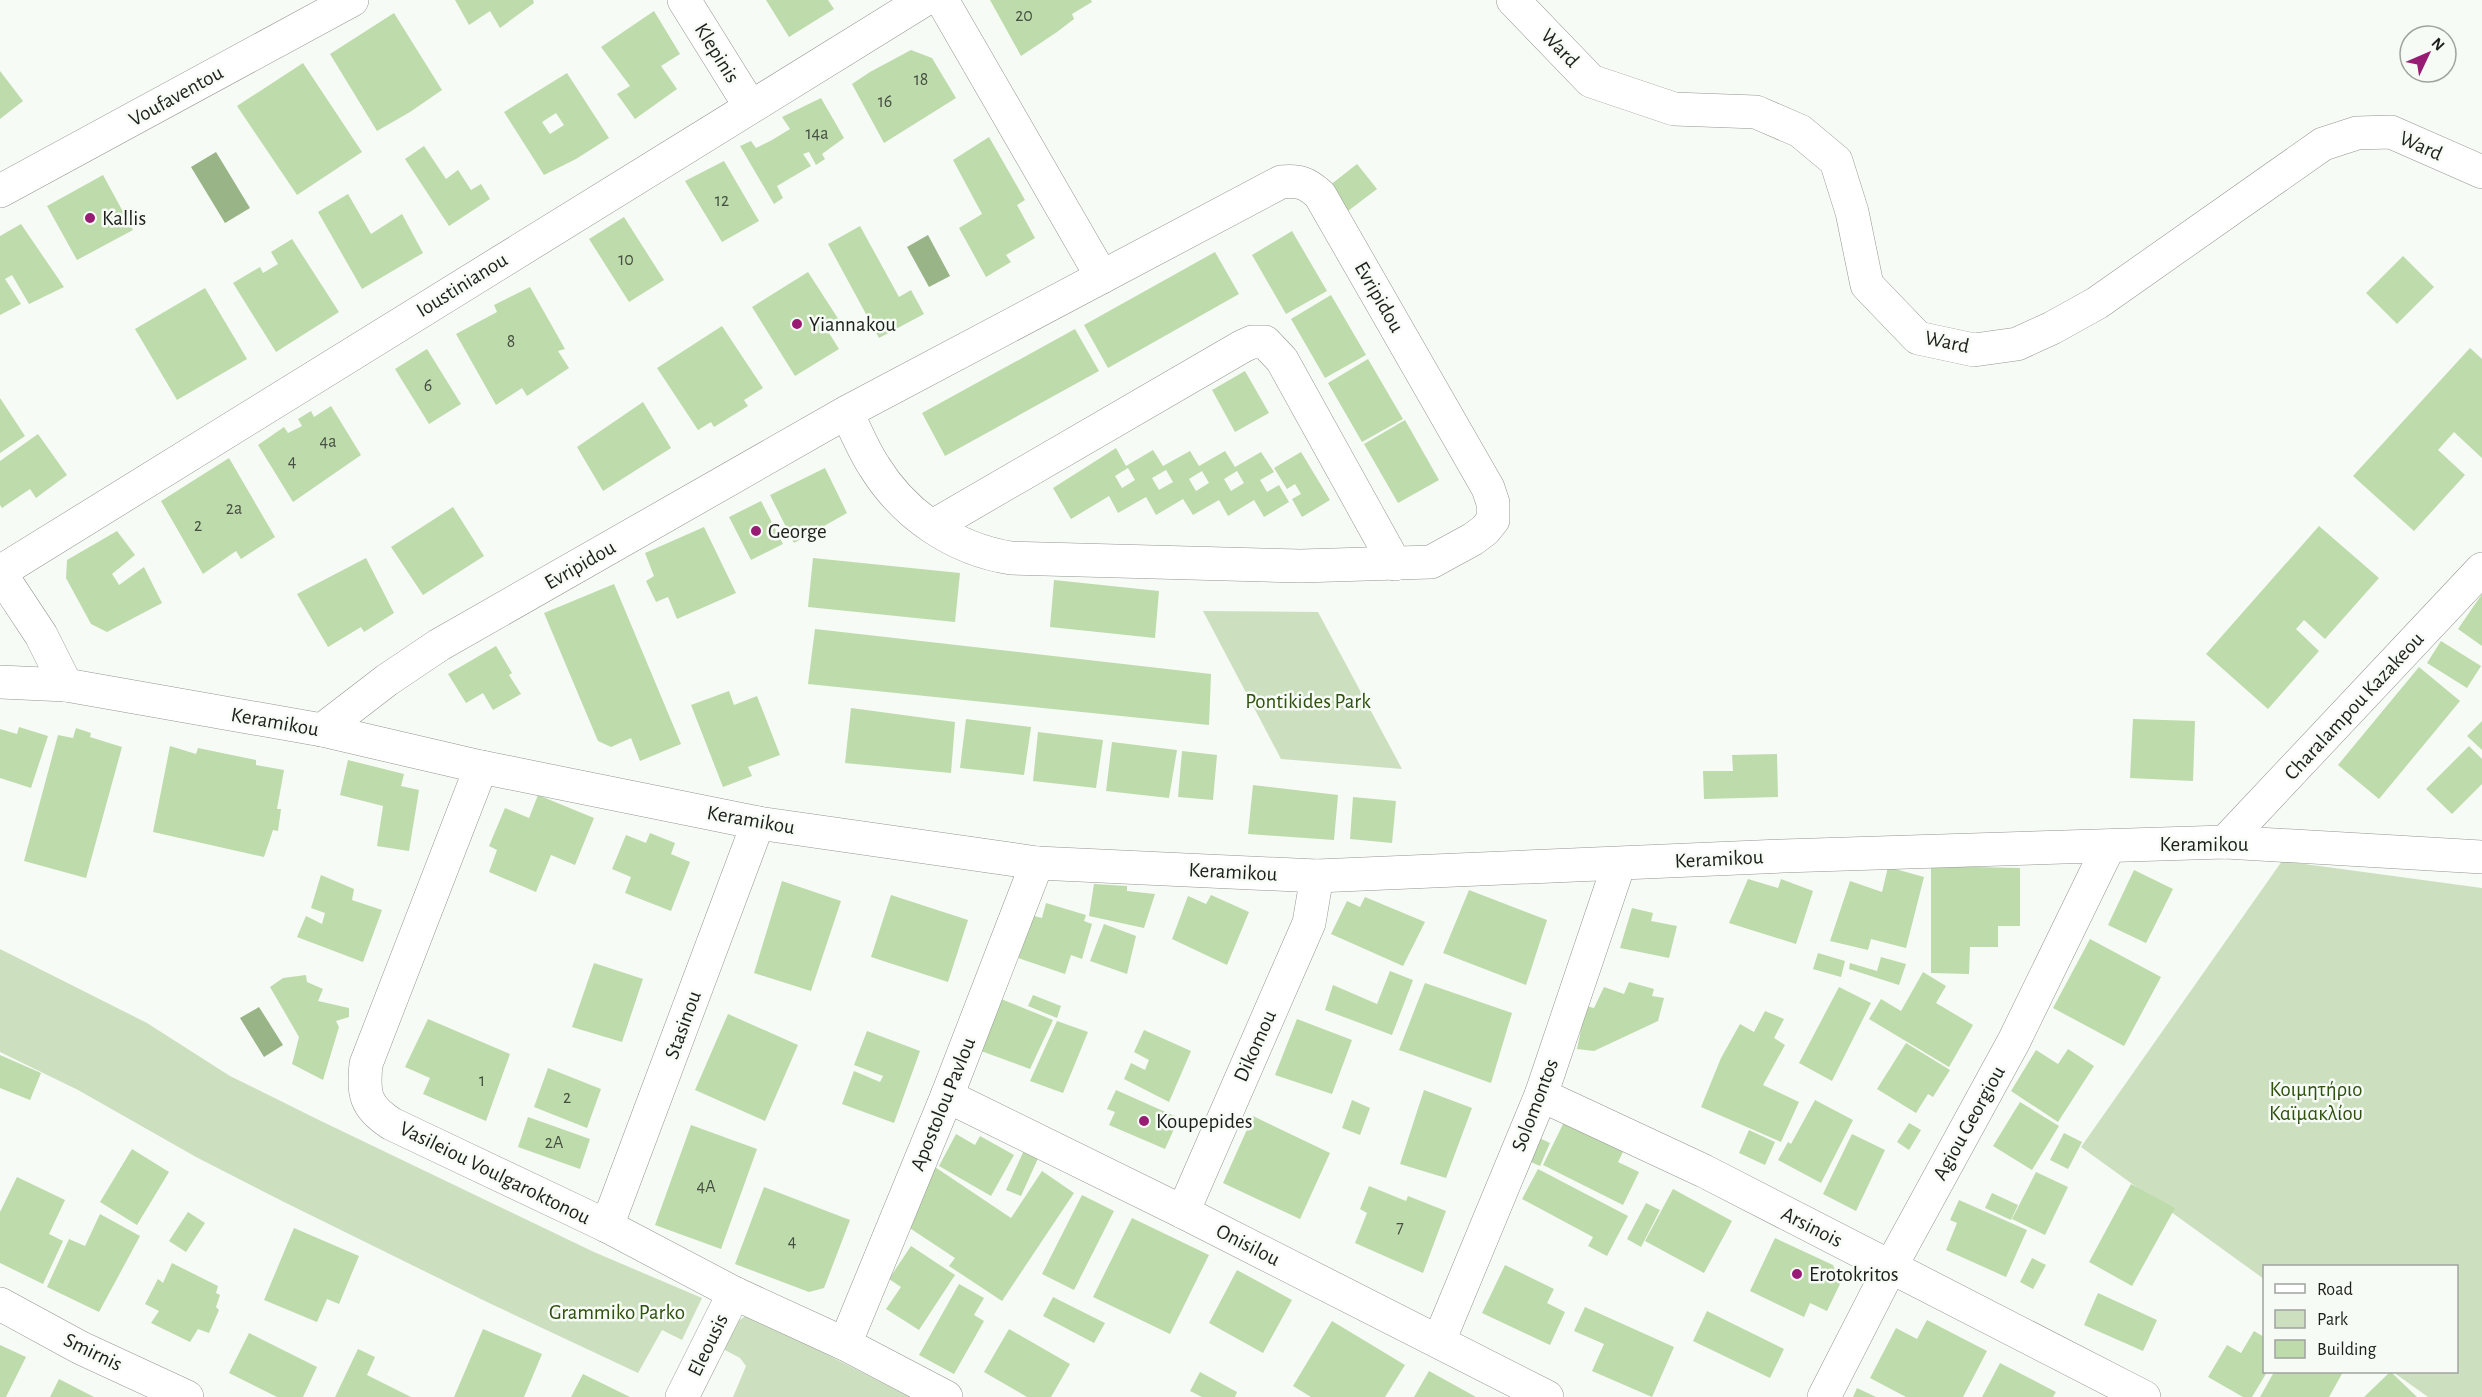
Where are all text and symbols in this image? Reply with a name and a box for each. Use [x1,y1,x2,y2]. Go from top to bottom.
house number: 20 [1015,7,1033,25]
street label: Klepinis [691,20,743,86]
north arrow [2398,24,2458,84]
street label: Ward [1537,25,1583,71]
text: N [2428,35,2448,54]
street label: Voufaventou [125,62,227,130]
house number: 18 [914,71,928,89]
house number: 16 [878,93,892,111]
house number: 14a [805,125,829,143]
street label: Ward [2396,127,2446,165]
house number: 12 [715,192,729,210]
place label: Kallis [102,208,146,229]
marker: Kallis [83,211,97,225]
street label: Ioustinianou [413,249,512,321]
house number: 10 [618,251,634,269]
street label: Evripidou [1350,258,1408,336]
place label: Yiannakou [809,314,896,335]
marker: Yiannakou [790,317,804,331]
street label: Ward [1923,327,1971,357]
house number: 8 [507,333,515,351]
house number: 6 [424,377,432,395]
house number: 4a [320,433,336,451]
house number: 4 [288,453,297,471]
house number: 2a [226,500,242,518]
house number: 2 [194,517,202,535]
place label: George [768,521,827,542]
marker: George [749,524,763,538]
street label: Evripidou [541,536,619,594]
street label: Charalampou Kazakeou [2280,628,2428,784]
park label: Pontikides Park [1245,691,1371,712]
street label: Keramikou [229,704,321,740]
street label: Keramikou [705,802,797,838]
street label: Keramikou [2160,834,2249,855]
street label: Keramikou [1674,846,1764,872]
street label: Keramikou [1188,859,1278,885]
street label: Stasinou [661,988,705,1062]
street label: Dikomou [1230,1007,1280,1085]
street label: Apostolou Pavlou [907,1034,979,1174]
street label: Solomontos [1508,1056,1562,1154]
street label: Agiou Georgiou [1929,1062,2009,1184]
house number: 1 [479,1072,485,1090]
park label: Κοιμητήριο Καϊμακλίου [2269,1079,2363,1124]
house number: 2 [563,1089,571,1107]
place label: Koupepides [1156,1111,1253,1132]
marker: Koupepides [1137,1114,1151,1128]
street label: Vasileiou Voulgaroktonou [396,1118,594,1228]
house number: 2A [545,1134,564,1152]
house number: 4A [696,1178,716,1196]
street label: Arsinois [1778,1203,1846,1251]
house number: 7 [1396,1219,1404,1237]
street label: Onisilou [1213,1220,1283,1270]
house number: 4 [788,1233,797,1251]
place label: Erotokritos [1809,1264,1899,1285]
legend [2263,1265,2458,1373]
marker: Erotokritos [1790,1267,1804,1281]
text: Road [2317,1281,2353,1299]
park label: Grammiko Parko [549,1302,685,1323]
street label: Eleousis [684,1310,732,1380]
text: Park [2317,1311,2349,1329]
street label: Smirnis [61,1329,125,1375]
text: Building [2317,1341,2377,1359]

